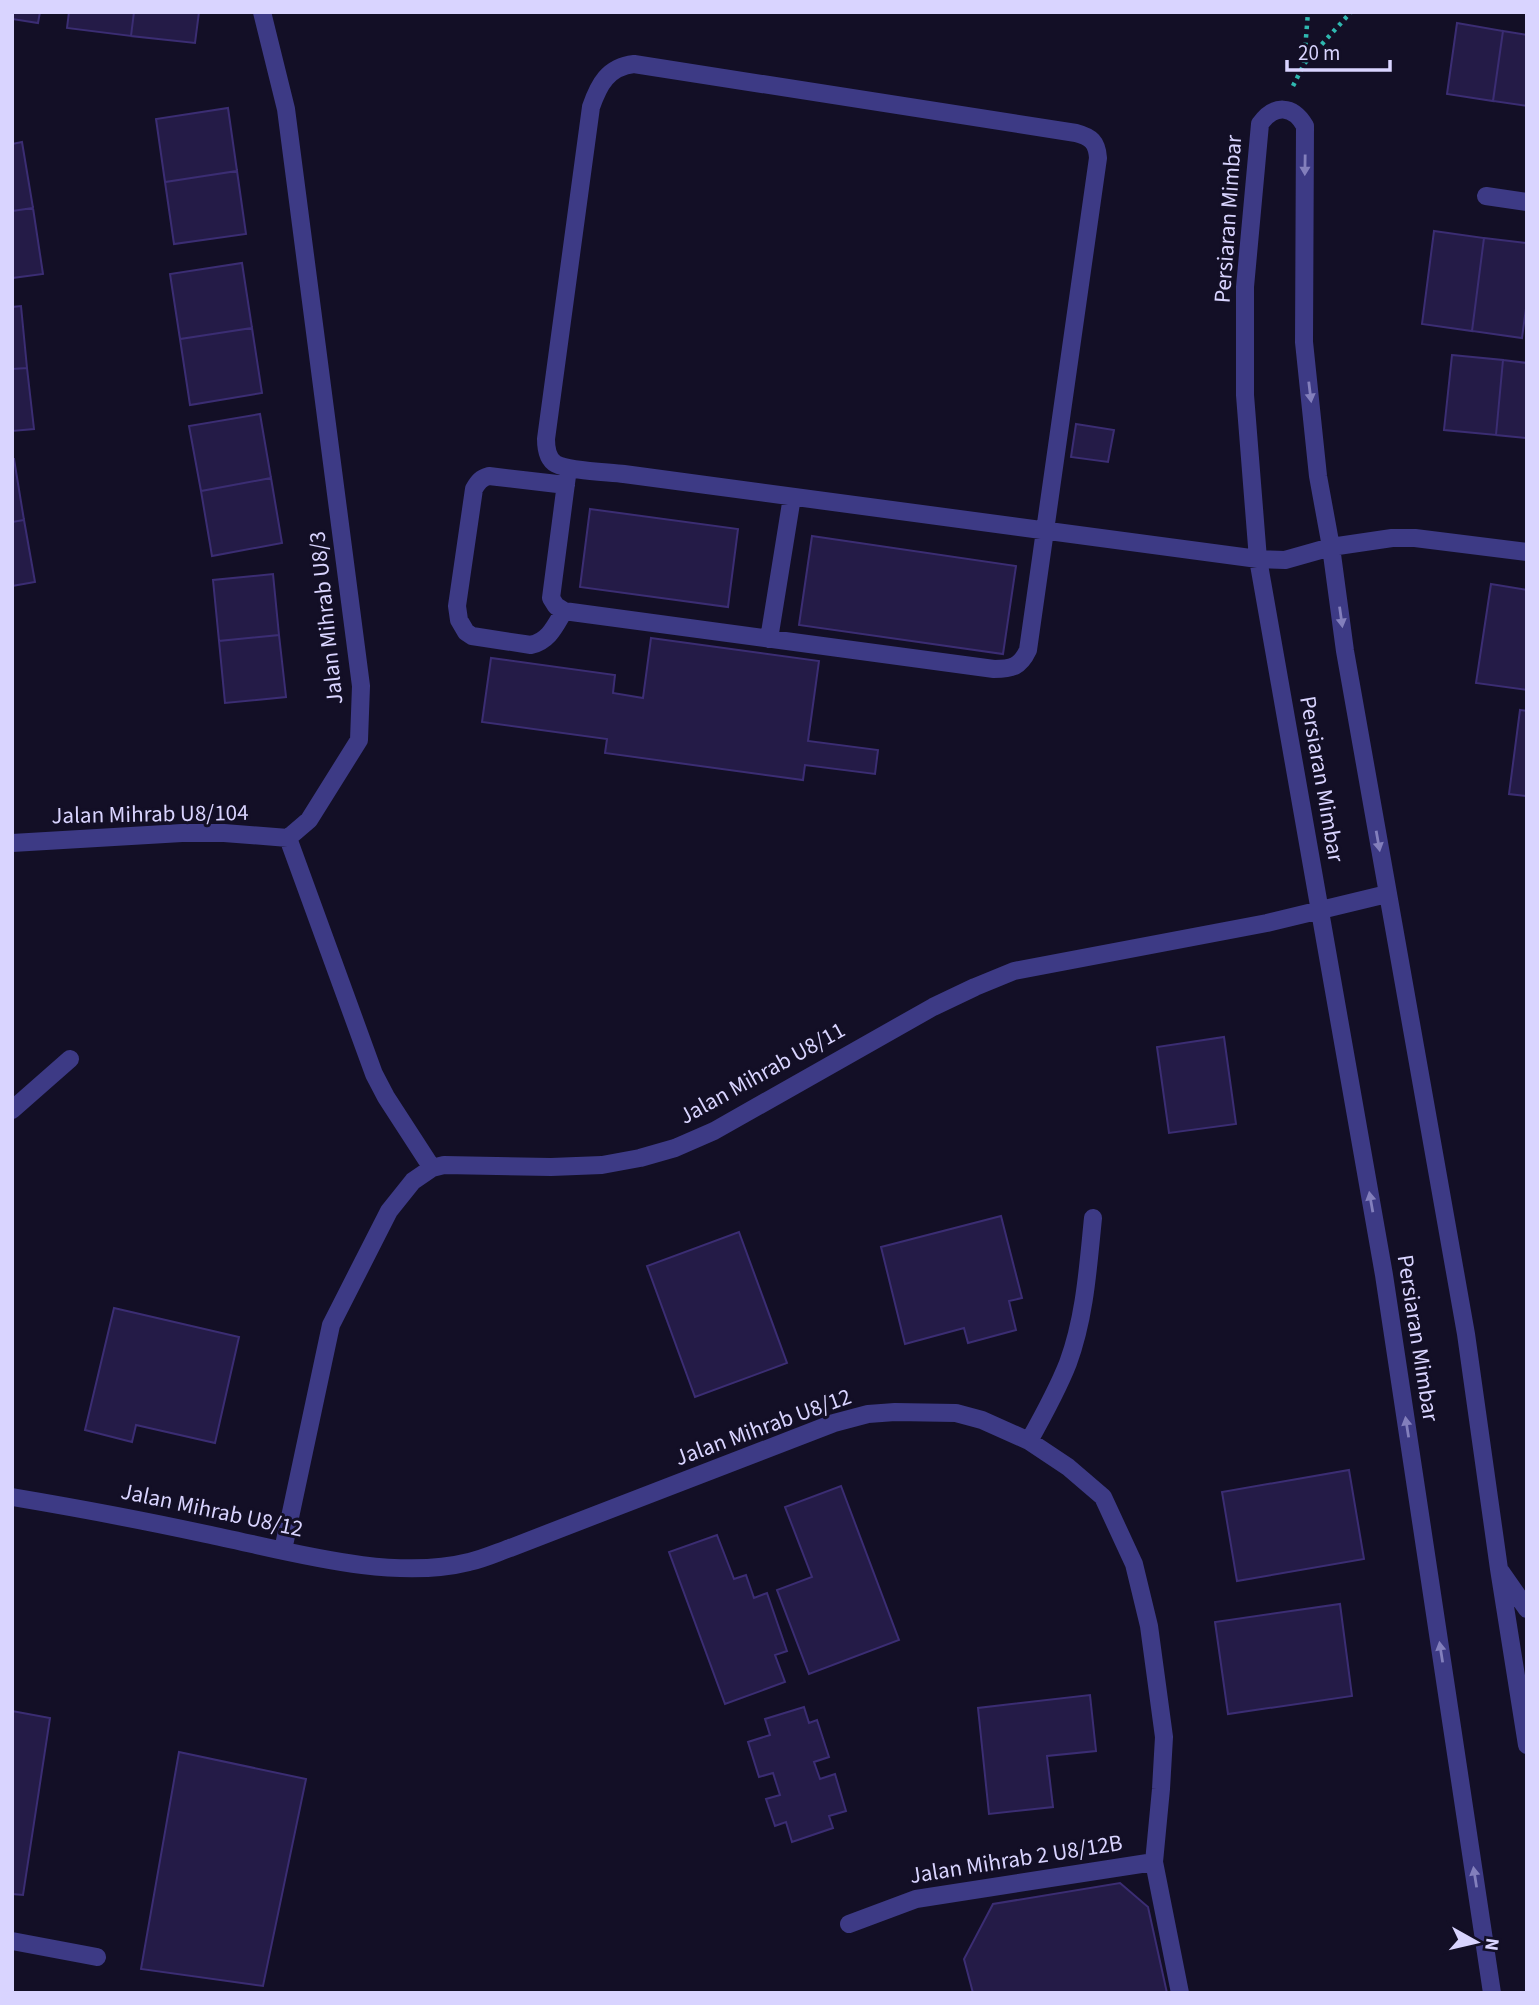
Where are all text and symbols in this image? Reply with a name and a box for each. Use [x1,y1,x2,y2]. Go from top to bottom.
scale bar [1287,28,1390,72]
text: 20 m [1298,38,1340,68]
street label: Persiaran Mimbar [1206,133,1250,304]
one-way arrow [1299,154,1311,176]
one-way arrow [1305,381,1316,403]
street label: Jalan Mihrab U8/3 [300,530,352,706]
one-way arrow [1335,606,1346,628]
street label: Persiaran Mimbar [1291,693,1353,866]
street label: Jalan Mihrab U8/104 [51,796,249,832]
one-way arrow [1373,830,1384,852]
street label: Jalan Mihrab U8/11 [673,1014,851,1132]
one-way arrow [1365,1191,1376,1213]
street label: Persiaran Mimbar [1389,1252,1448,1425]
street label: Jalan Mihrab U8/12 [670,1380,856,1474]
one-way arrow [1401,1416,1412,1438]
street label: Jalan Mihrab U8/12 [118,1475,306,1545]
one-way arrow [1435,1641,1446,1663]
street label: Jalan Mihrab 2 U8/12B [907,1826,1125,1892]
one-way arrow [1469,1866,1480,1888]
north arrow [1441,1907,1511,1977]
text: N [1477,1936,1506,1952]

